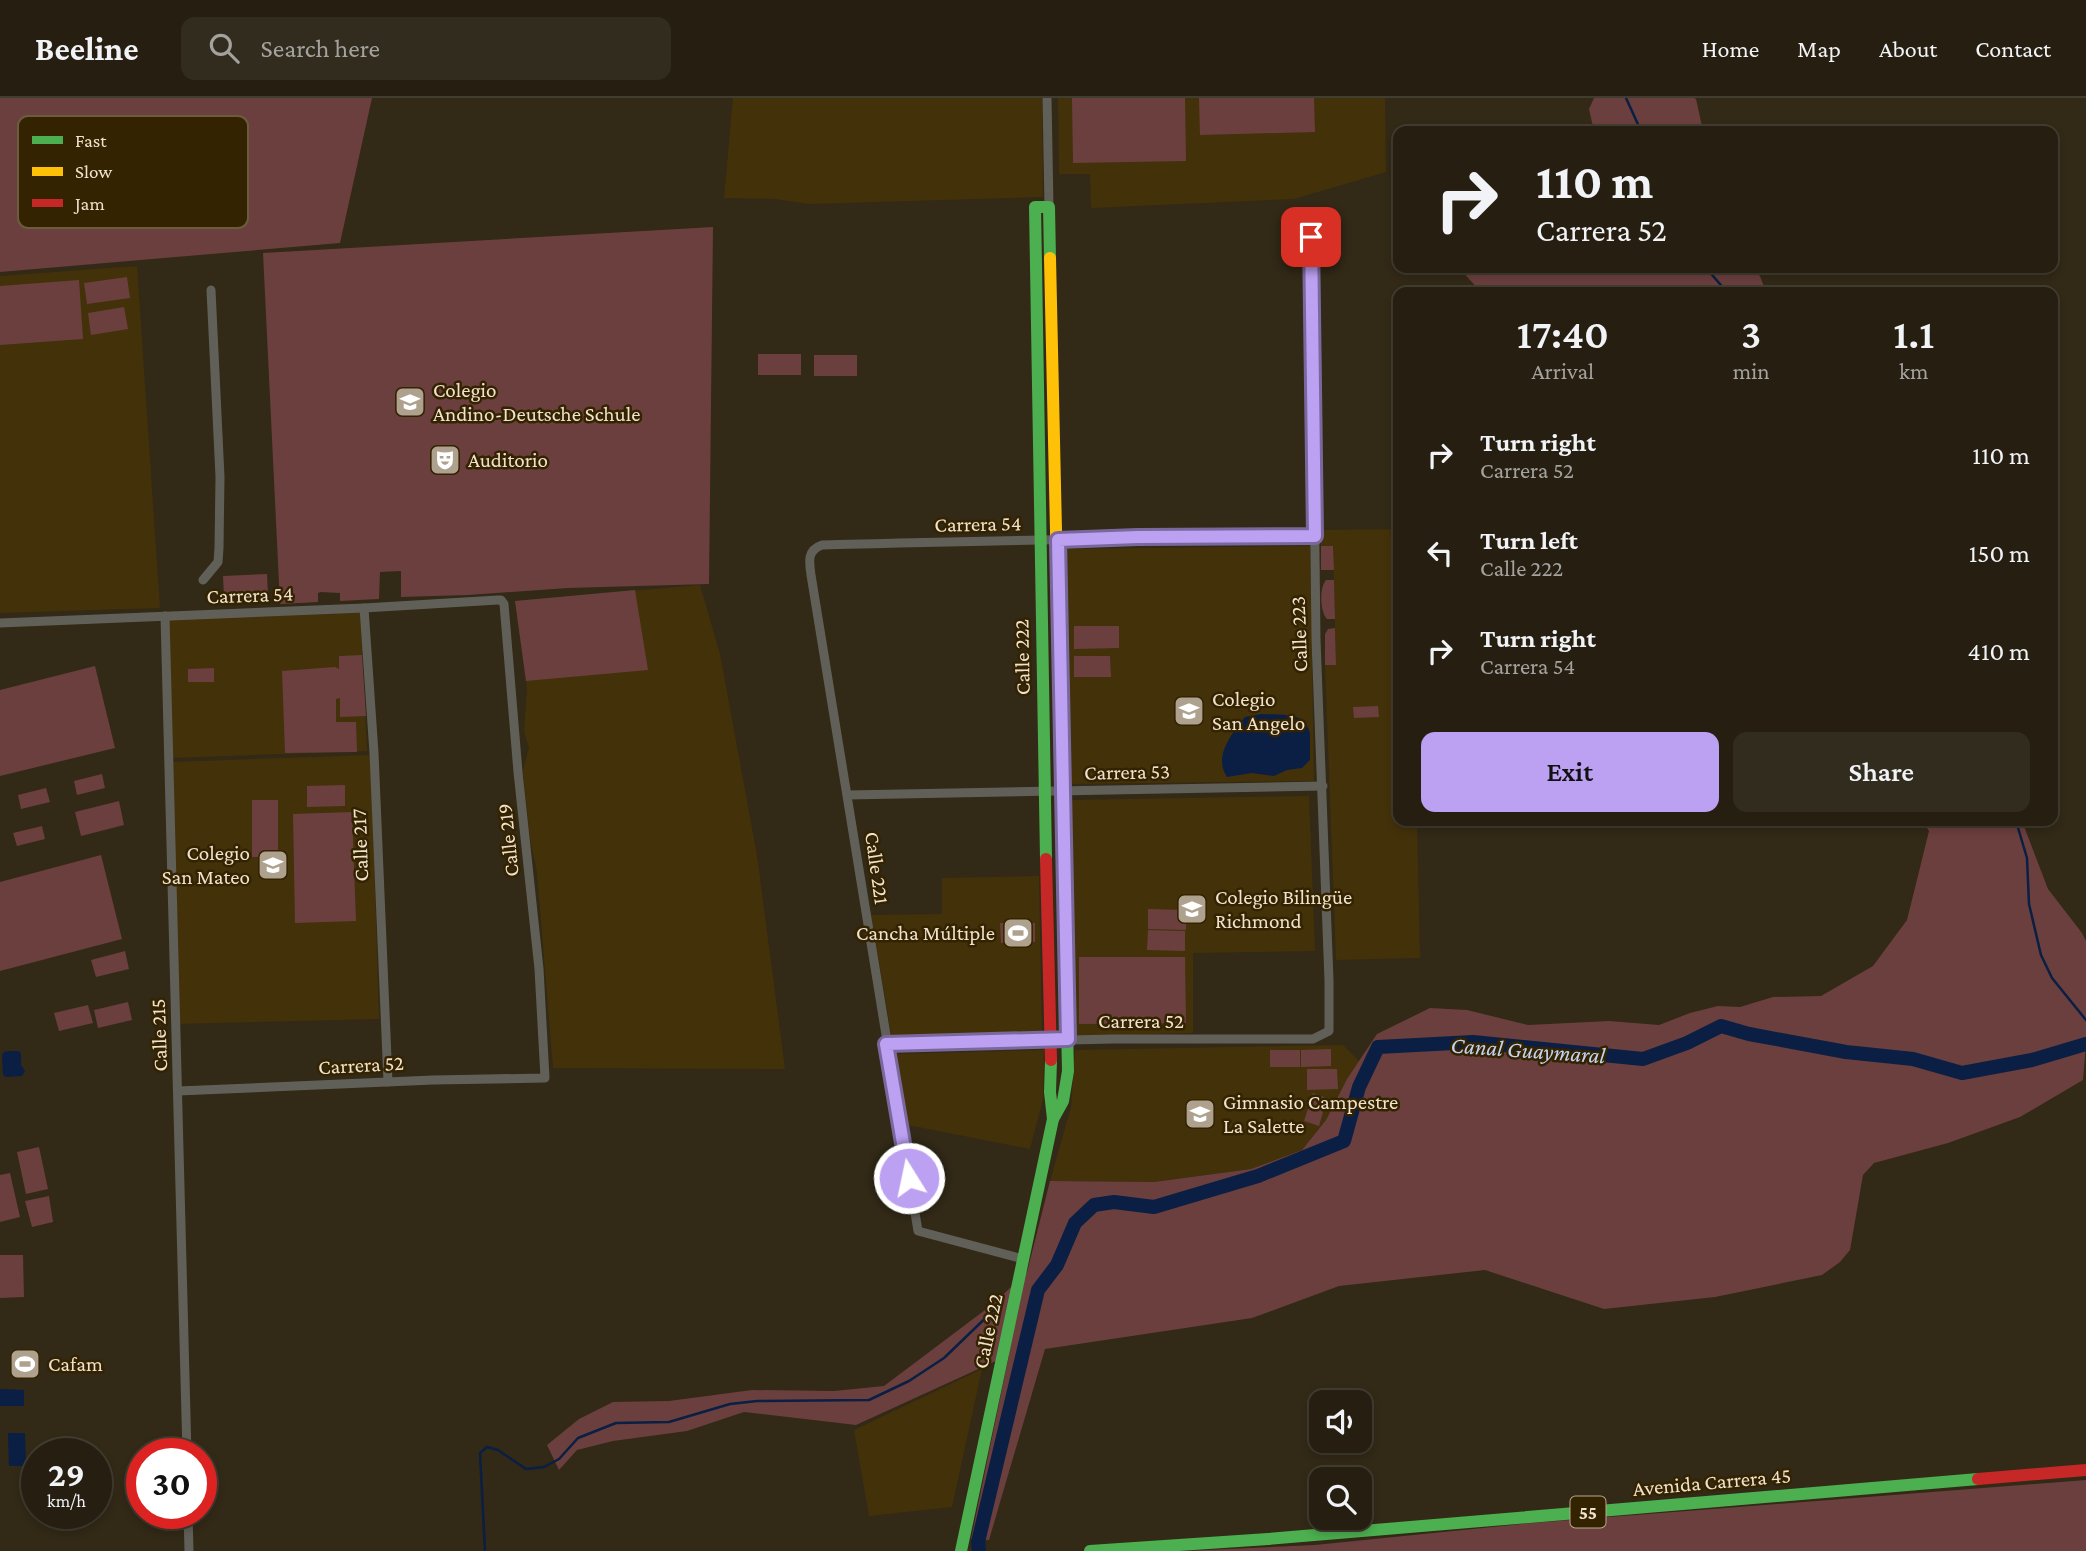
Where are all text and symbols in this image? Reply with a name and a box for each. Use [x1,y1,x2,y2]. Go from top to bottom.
search box [181,17,671,80]
icon: search [205,29,243,67]
text: Beeline [35,30,139,67]
text: Search here [261,34,380,63]
text: Home [1702,35,1759,62]
text: Map [1797,35,1841,62]
text: About [1879,35,1937,62]
text: Contact [1975,35,2051,62]
legend [18,116,248,228]
text: Fast [75,130,107,151]
icon: right [1421,154,1512,245]
text: 110 m [1536,154,1653,209]
text: Slow [75,161,112,182]
text: Jam [73,193,105,214]
pin [1281,207,1341,267]
text: Carrera 52 [1536,212,1667,248]
icon: arrive [1292,218,1330,256]
text: 17:40 [1517,310,1609,357]
text: 3 [1741,310,1761,357]
text: 1.1 [1893,310,1934,357]
text: Arrival [1532,358,1594,384]
text: min [1733,358,1770,384]
text: km [1899,358,1928,384]
place label: Colegio Andino-Deutsche Schule [433,378,640,426]
school or university icon: Colegio Andino-Deutsche Schule [393,385,427,419]
text: Turn right [1480,428,1596,457]
icon: right [1421,436,1459,474]
text: 110 m [1972,441,2030,470]
theatre icon: Auditorio [428,443,462,477]
place label: Auditorio [468,448,548,472]
text: Carrera 52 [1480,457,1574,483]
street label: Carrera 54 [934,511,1022,537]
text: Turn left [1480,526,1578,555]
icon: left [1421,534,1459,572]
text: 150 m [1969,539,2030,568]
text: Calle 222 [1480,555,1563,581]
street label: Carrera 54 [206,581,294,609]
street label: Calle 223 [1286,596,1312,672]
street label: Calle 222 [1009,619,1035,695]
text: Turn right [1480,624,1596,653]
icon: right [1421,632,1459,670]
text: 410 m [1968,637,2030,666]
text: Carrera 54 [1480,653,1575,679]
place label: Colegio San Angelo [1212,687,1305,735]
school or university icon: Colegio San Angelo [1172,694,1206,728]
button: Exit [1421,732,1719,812]
button: Share [1733,732,2030,812]
street label: Carrera 53 [1084,759,1170,785]
street label: Calle 219 [492,802,524,878]
street label: Calle 217 [347,808,373,882]
street label: Calle 221 [860,830,894,906]
place label: Colegio San Mateo [162,841,250,889]
school or university icon: Colegio San Mateo [256,848,290,882]
place label: Colegio Bilingüe Richmond [1215,885,1352,933]
school or university icon: Colegio Bilingüe Richmond [1175,892,1209,926]
sports icon: Cancha Múltiple [1001,916,1035,950]
place label: Cancha Múltiple [856,921,995,945]
street label: Calle 215 [146,998,172,1072]
street label: Carrera 52 [1098,1009,1184,1033]
water label: Canal Guaymaral [1450,1032,1606,1068]
street label: Carrera 52 [318,1051,404,1079]
place label: Gimnasio Campestre La Salette [1223,1090,1398,1138]
school or university icon: Gimnasio Campestre La Salette [1183,1097,1217,1131]
position arrow [872,1141,946,1215]
street label: Calle 222 [968,1291,1008,1371]
sports icon: Cafam [8,1347,42,1381]
place label: Cafam [48,1352,103,1376]
map controls [1309,1390,1372,1530]
button: sound [1309,1390,1372,1453]
speed limit sign: 30 [126,1438,217,1529]
text: 29 [48,1455,85,1494]
street label: Avenida Carrera 45 [1632,1463,1792,1501]
button: search [1309,1467,1372,1530]
text: km/h [47,1491,86,1511]
road number: 55 [1570,1496,1606,1528]

